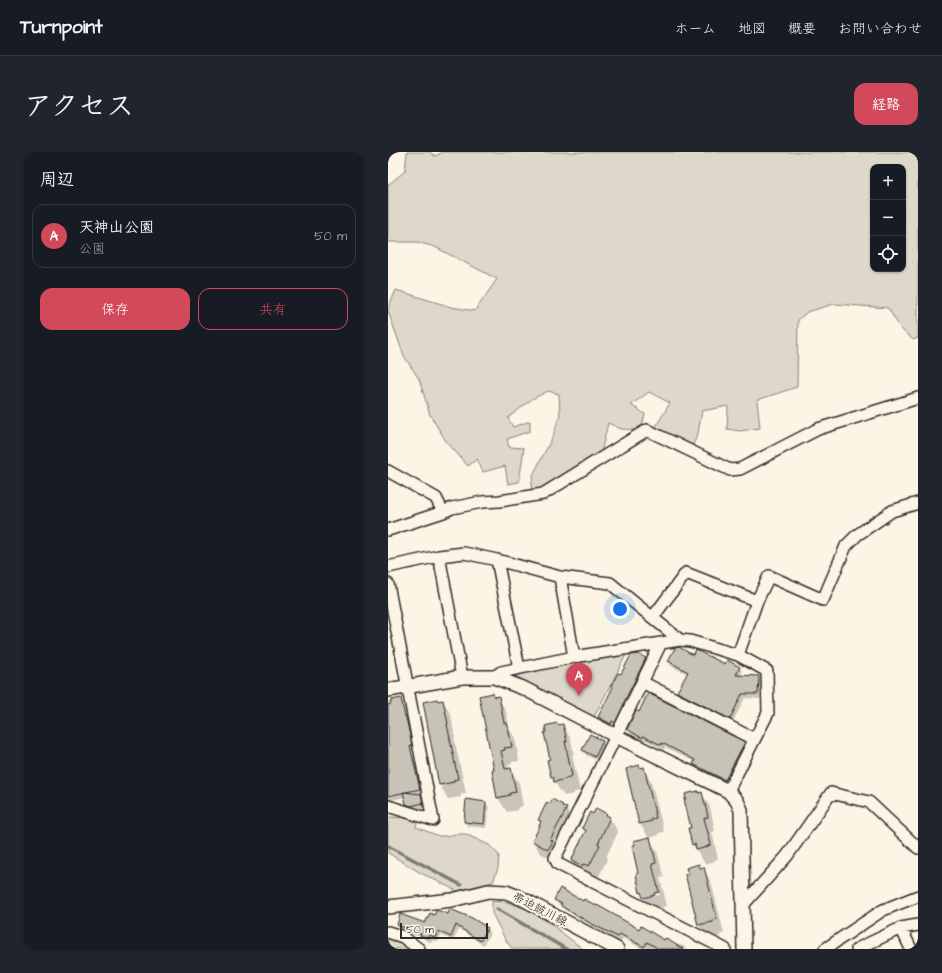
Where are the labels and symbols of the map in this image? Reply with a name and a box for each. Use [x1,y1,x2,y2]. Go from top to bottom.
your location [610,599,630,619]
pin: A [566,663,592,696]
street label: 帯迫皷川線 [509,888,570,931]
scale bar [400,921,488,940]

